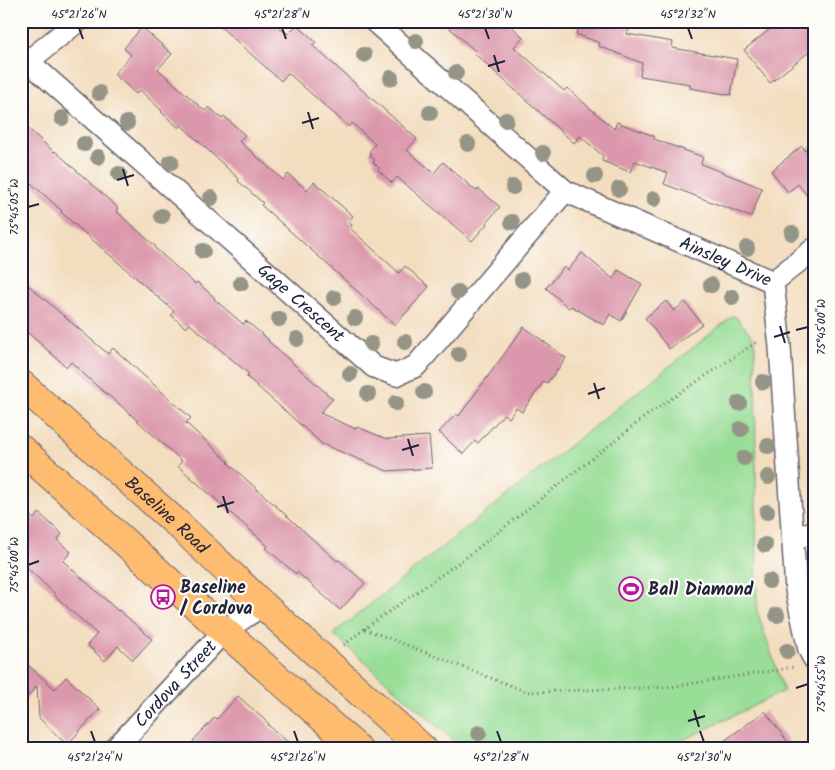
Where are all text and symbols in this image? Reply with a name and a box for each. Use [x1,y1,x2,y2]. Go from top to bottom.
text: 45°21'26"N [51,5,107,24]
text: 45°21'28"N [254,5,310,24]
text: 45°21'30"N [458,5,512,24]
text: 45°21'32"N [660,5,716,24]
text: 75°45'05"W [5,179,24,235]
street label: Ainsley Drive [674,230,776,296]
street label: Gage Crescent [250,257,351,351]
text: 75°45'00"W [812,299,831,355]
street label: Baseline Road [117,470,215,563]
text: 75°45'00"W [5,537,24,593]
place label: Baseline / Cordova [179,574,253,624]
sports icon: Ball Diamond [618,576,644,602]
place label: Ball Diamond [648,576,754,605]
bus stop icon: Baseline / Cordova [150,584,176,610]
street label: Cordova Street [128,633,226,735]
text: 75°44'55"W [812,655,831,713]
text: 45°21'24"N [67,748,123,767]
text: 45°21'26"N [270,748,326,767]
text: 45°21'28"N [473,748,529,767]
text: 45°21'30"N [677,748,731,767]

